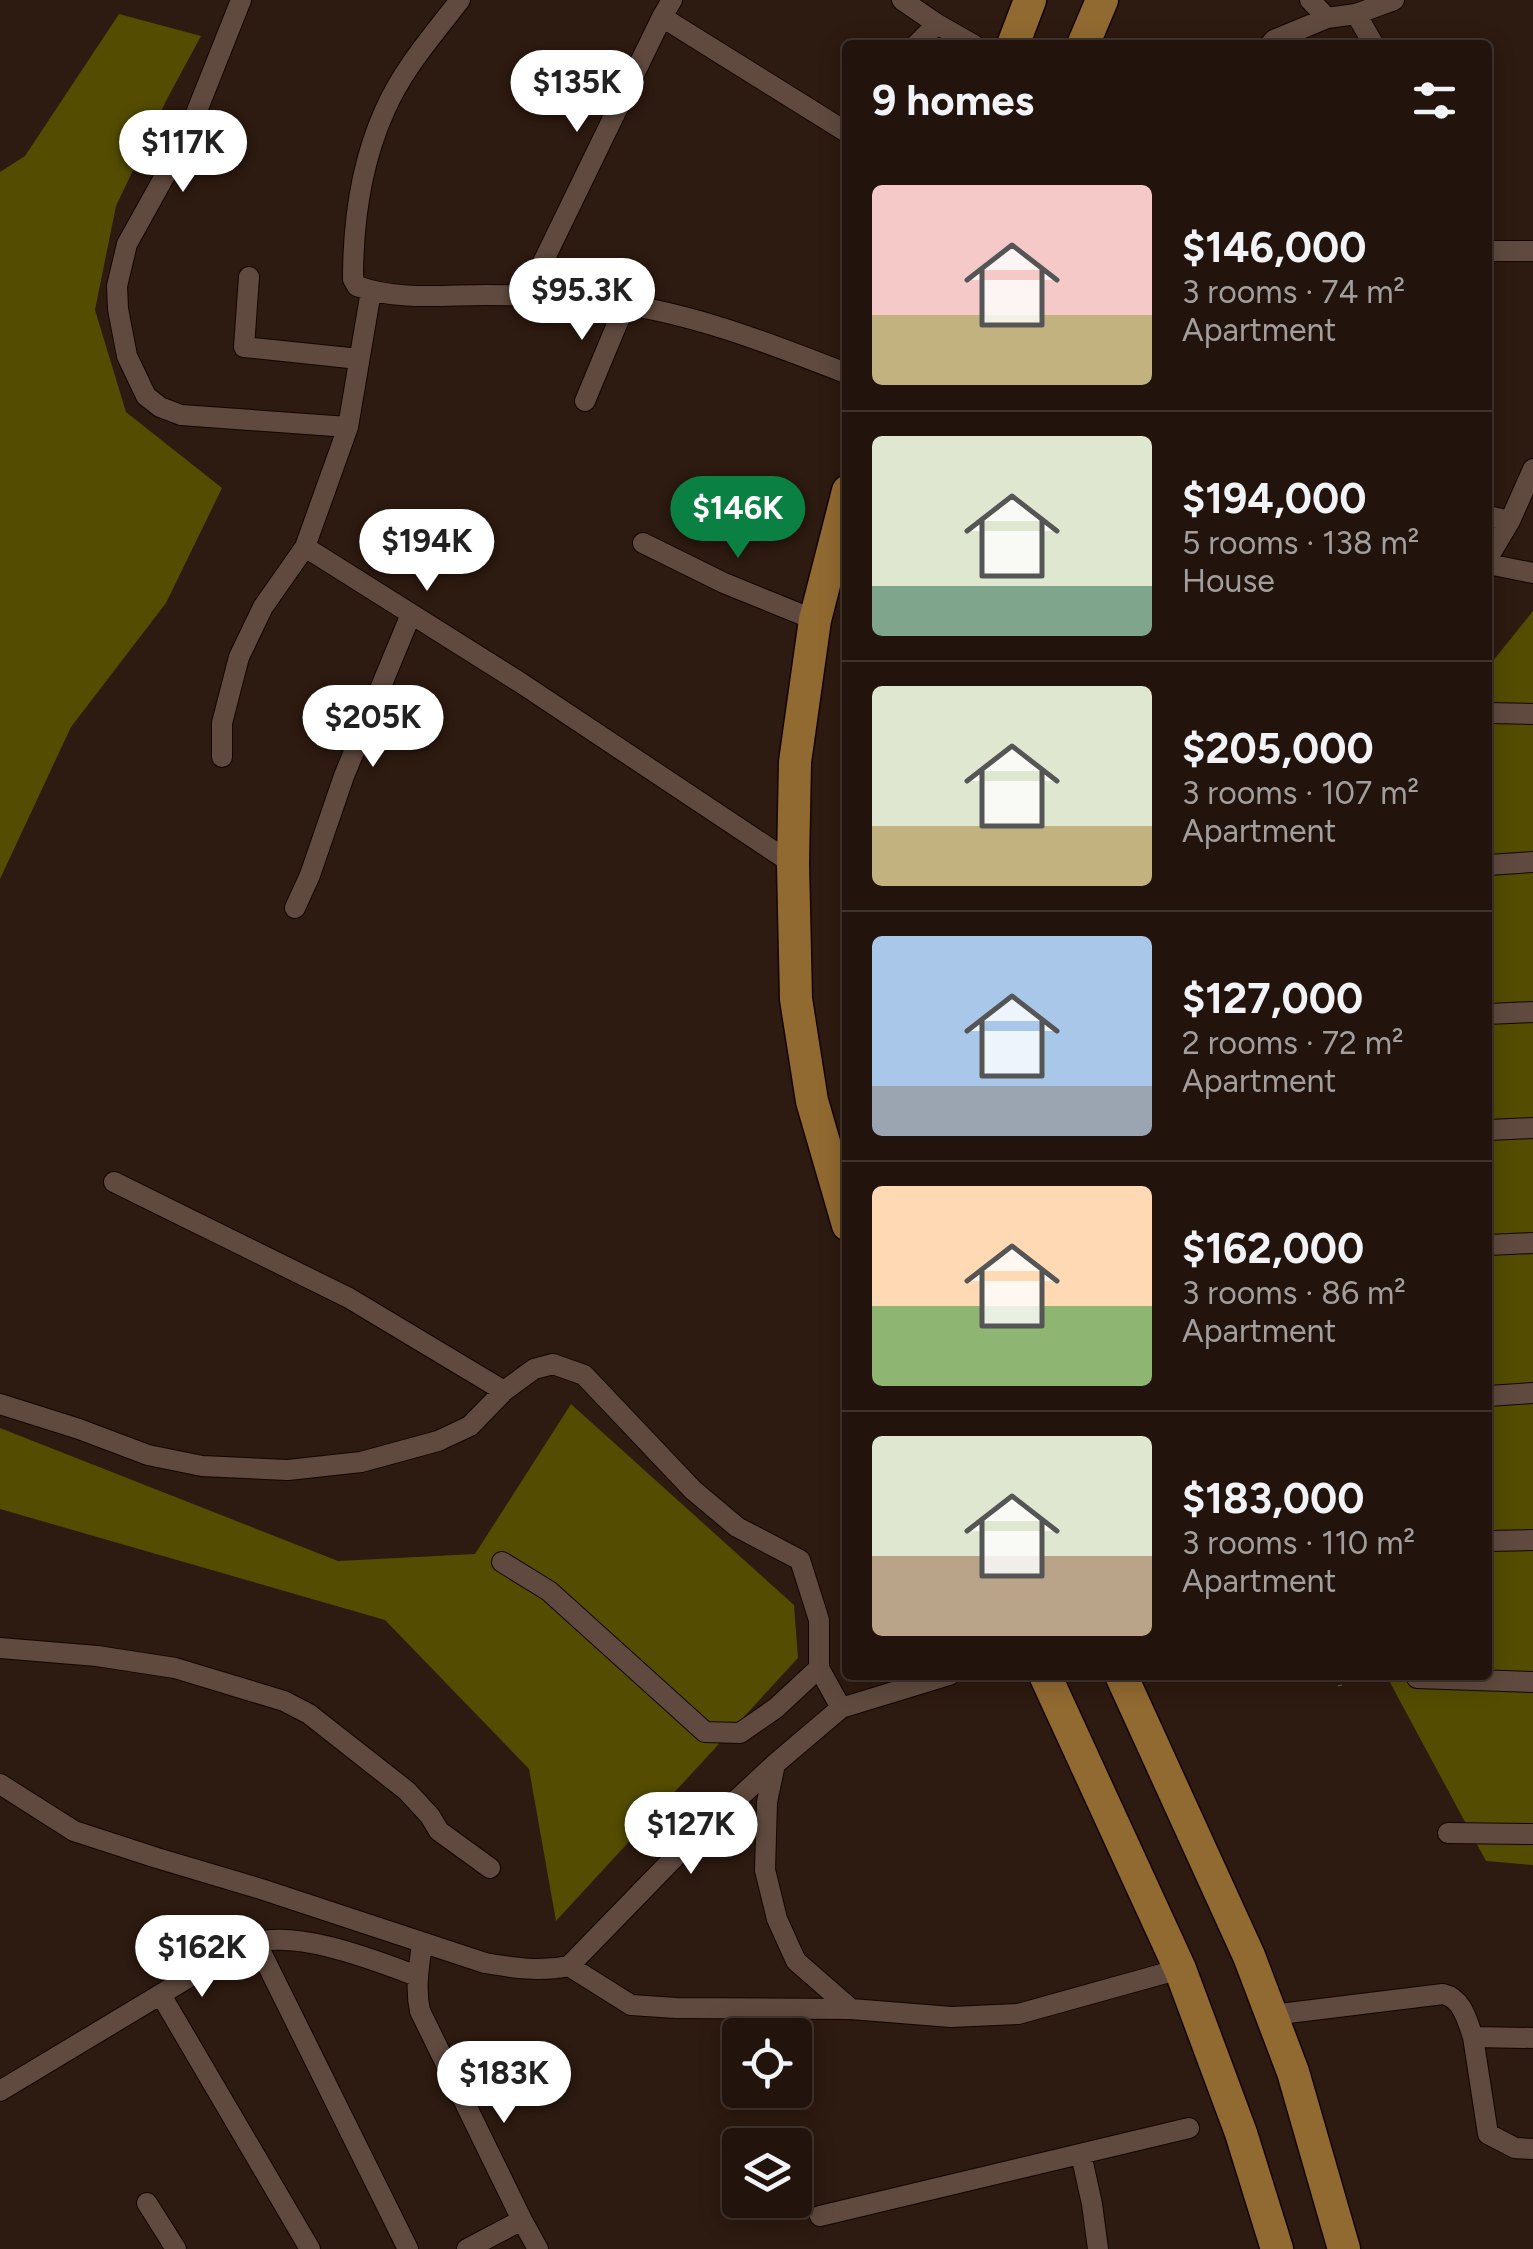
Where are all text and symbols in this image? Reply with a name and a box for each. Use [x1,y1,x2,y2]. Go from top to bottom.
pin: $135K [507,50,647,135]
text: $135K [533,63,621,101]
icon: filters [1407,73,1462,128]
text: 9 homes [872,75,1034,126]
pin: $117K [113,110,253,195]
text: $117K [141,123,225,161]
text: $146,000 [1182,222,1366,273]
icon: home [952,225,1072,345]
pin: $95.3K [501,258,663,343]
text: $95.3K [531,271,633,309]
text: 3 rooms · 74 m² [1182,273,1405,311]
text: Apartment [1182,311,1336,349]
text: $194,000 [1182,473,1366,524]
pin: $146K [668,476,808,561]
icon: home [952,476,1072,596]
text: $146K [692,489,784,527]
pin: $194K [357,509,497,594]
text: $194K [381,522,473,560]
text: 5 rooms · 138 m² [1182,524,1419,562]
text: House [1182,562,1275,600]
pin: $205K [303,685,443,770]
text: $205K [325,698,421,736]
text: $205,000 [1182,723,1374,774]
icon: home [952,726,1072,846]
text: 3 rooms · 107 m² [1182,774,1419,812]
text: Apartment [1182,812,1336,850]
text: $127,000 [1182,973,1363,1024]
icon: home [952,976,1072,1096]
text: 2 rooms · 72 m² [1182,1024,1404,1062]
text: Apartment [1182,1062,1336,1100]
text: $162,000 [1182,1223,1364,1274]
icon: home [952,1226,1072,1346]
text: 3 rooms · 86 m² [1182,1274,1406,1312]
text: Apartment [1182,1312,1336,1350]
text: $183,000 [1182,1473,1365,1524]
icon: home [952,1476,1072,1596]
text: 3 rooms · 110 m² [1182,1524,1415,1562]
text: Apartment [1182,1562,1336,1600]
pin: $127K [621,1792,761,1877]
text: $127K [647,1805,735,1843]
pin: $162K [132,1915,272,2000]
text: $162K [157,1928,247,1966]
map controls [722,2018,812,2218]
button: locate [722,2018,812,2108]
pin: $183K [434,2041,574,2126]
text: $183K [459,2054,549,2092]
button: layers [722,2128,812,2218]

